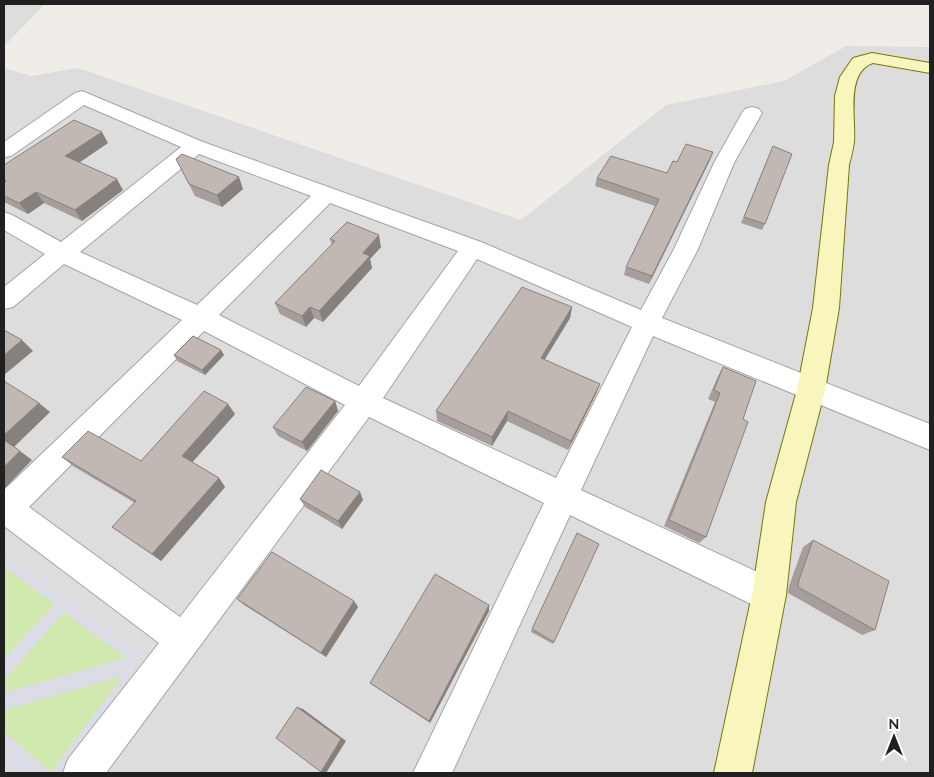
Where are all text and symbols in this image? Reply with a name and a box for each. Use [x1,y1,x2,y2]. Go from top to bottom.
north arrow [869,712,919,762]
text: N [889,715,899,732]

